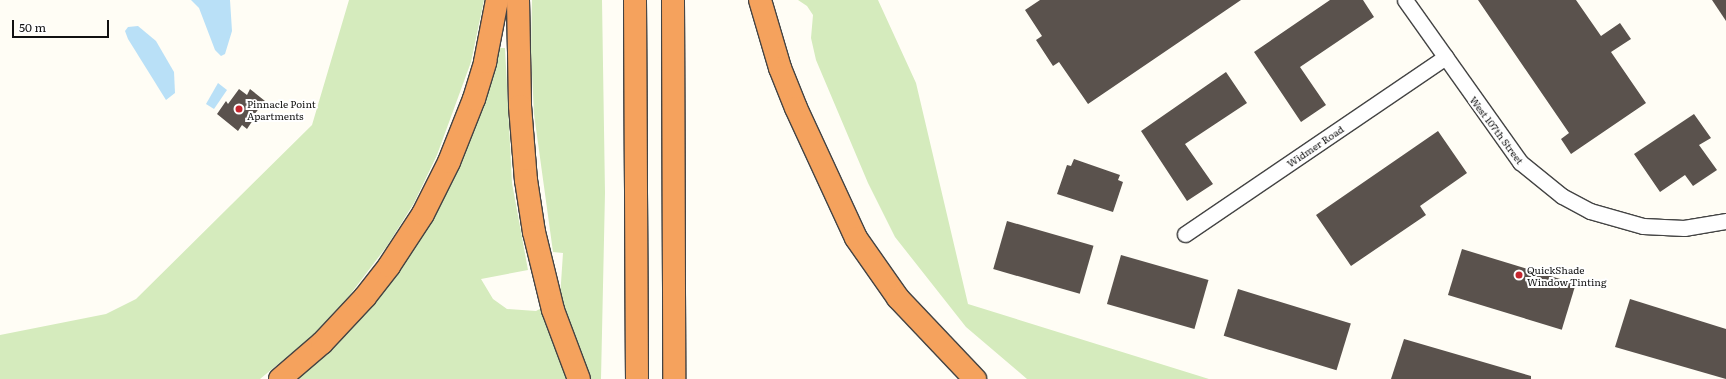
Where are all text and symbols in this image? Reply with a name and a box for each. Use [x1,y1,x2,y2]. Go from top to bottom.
scale bar [14,12,111,38]
text: 50 m [19,18,46,36]
street label: West 107th Street [1468,94,1526,166]
place label: Pinnacle Point Apartments [247,97,316,120]
marker: Pinnacle Point Apartments [234,104,244,114]
street label: Widmer Road [1284,123,1346,169]
place label: QuickShade Window Tinting [1527,263,1606,286]
marker: QuickShade Window Tinting [1514,270,1524,280]

